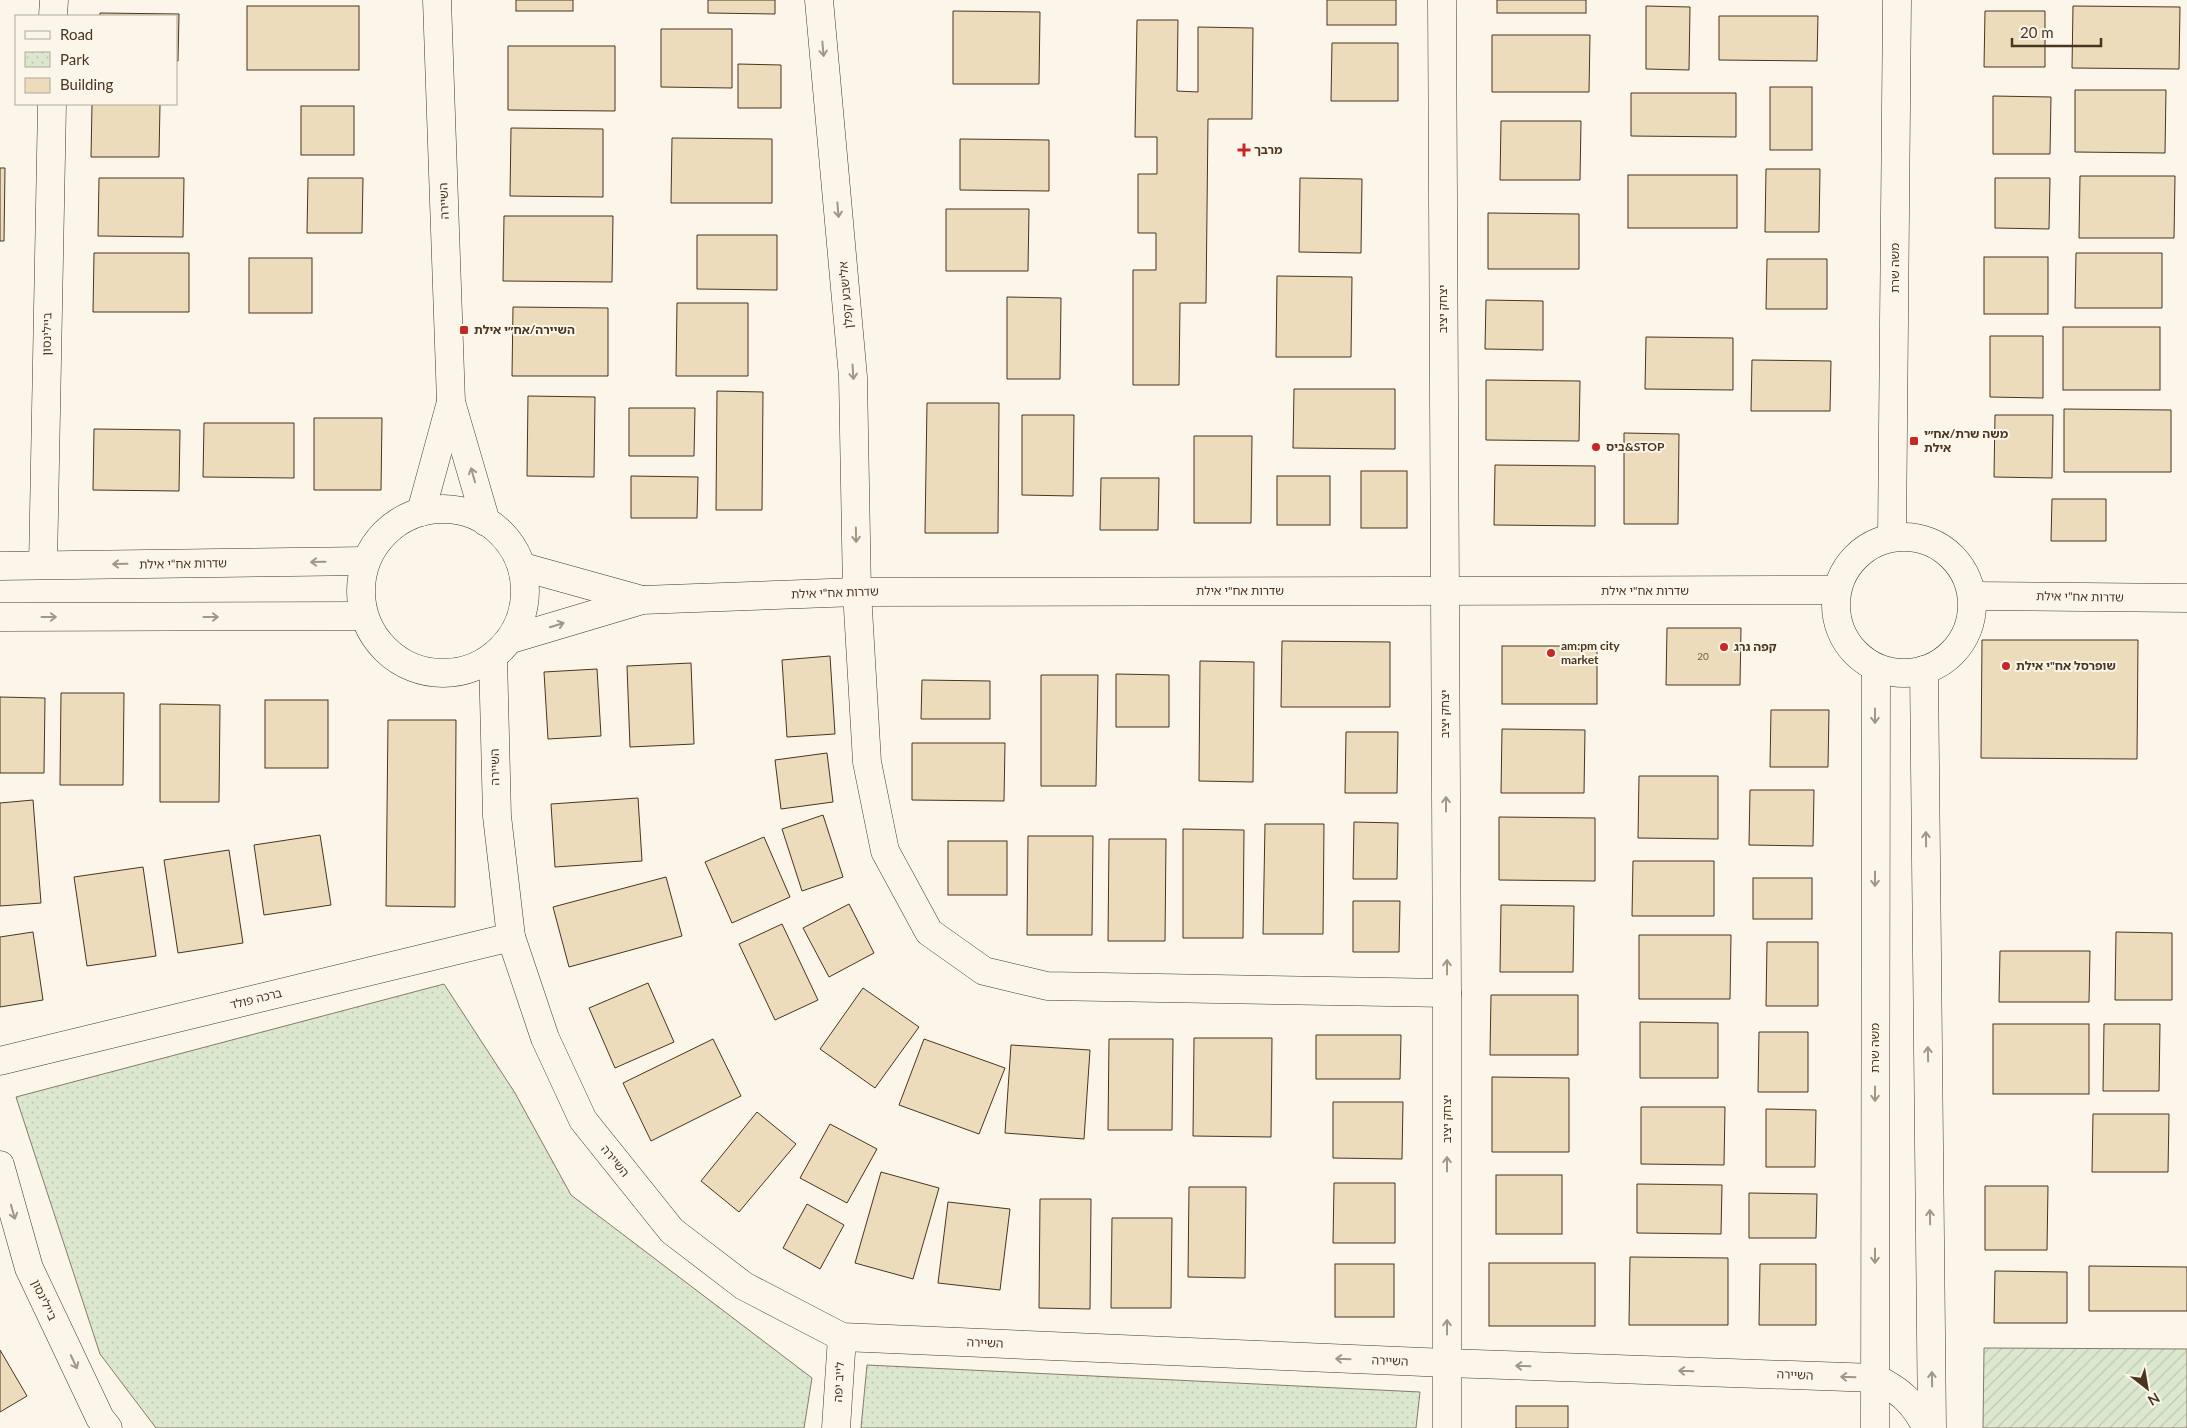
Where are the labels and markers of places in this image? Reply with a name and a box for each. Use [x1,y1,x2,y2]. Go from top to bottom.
place label: מרבך [1254,142,1283,157]
marker: מרבך [1238,144,1250,156]
place label: השיירה/אח״י אילת [474,322,575,337]
marker: השיירה/אח״י אילת [458,324,470,336]
place label: משה שרת/אח״י אילת [1924,426,2009,455]
marker: משה שרת/אח״י אילת [1908,435,1920,447]
place label: ביס&STOP [1606,439,1665,454]
marker: ביס&STOP [1590,441,1602,453]
place label: am:pm city market [1561,638,1620,667]
place label: קפה גרג [1734,639,1777,654]
marker: קפה גרג [1718,641,1730,653]
marker: am:pm city market [1545,647,1557,659]
place label: שופרסל אח"י אילת [2016,658,2116,673]
marker: שופרסל אח"י אילת [2000,660,2012,672]

